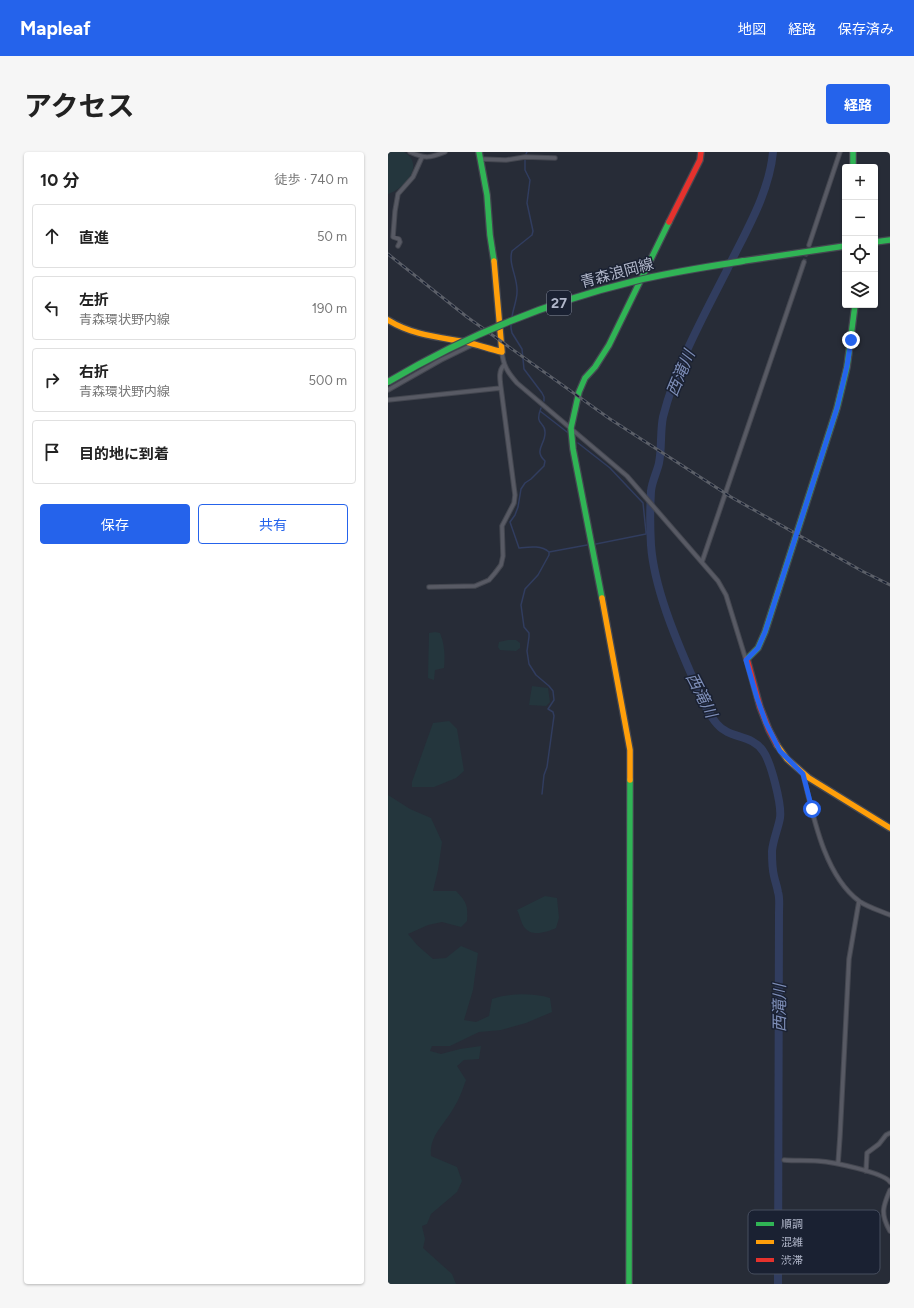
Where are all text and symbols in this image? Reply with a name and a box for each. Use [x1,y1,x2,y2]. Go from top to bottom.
text: Mapleaf [20,17,91,40]
text: 地図 [738,21,766,38]
text: 経路 [788,21,816,38]
text: 保存済み [838,21,894,38]
button: 経路 [826,84,890,124]
text: アクセス [24,89,135,123]
map controls [842,164,878,308]
button: + [842,164,878,200]
text: 10 分 [40,170,79,190]
text: 徒歩 · 740 m [275,172,348,187]
button: − [842,200,878,236]
icon: ahead [41,225,63,247]
text: 直進 [79,229,109,247]
text: 50 m [317,229,347,244]
button: locate [842,236,878,272]
street label: 青森浪岡線 [578,255,656,291]
button: layers [842,272,878,308]
text: 左折 [79,291,109,309]
road number: 27 [547,291,571,315]
icon: left [41,297,63,319]
text: 190 m [312,301,347,316]
text: 青森環状野内線 [79,312,170,327]
route end [842,331,860,349]
water label: 西滝川 [662,346,699,399]
text: 右折 [79,363,109,381]
icon: right [41,369,63,391]
text: 500 m [309,373,347,388]
text: 青森環状野内線 [79,384,170,399]
icon: arrive [41,441,63,463]
text: 目的地に到着 [79,445,169,463]
button: 保存 [40,504,190,544]
button: 共有 [198,504,348,544]
water label: 西滝川 [682,670,722,723]
route start [803,800,821,818]
water label: 西滝川 [770,982,789,1032]
legend [748,1210,880,1274]
text: 順調 [781,1218,803,1231]
text: 混雑 [781,1236,803,1249]
text: 渋滞 [781,1254,803,1267]

